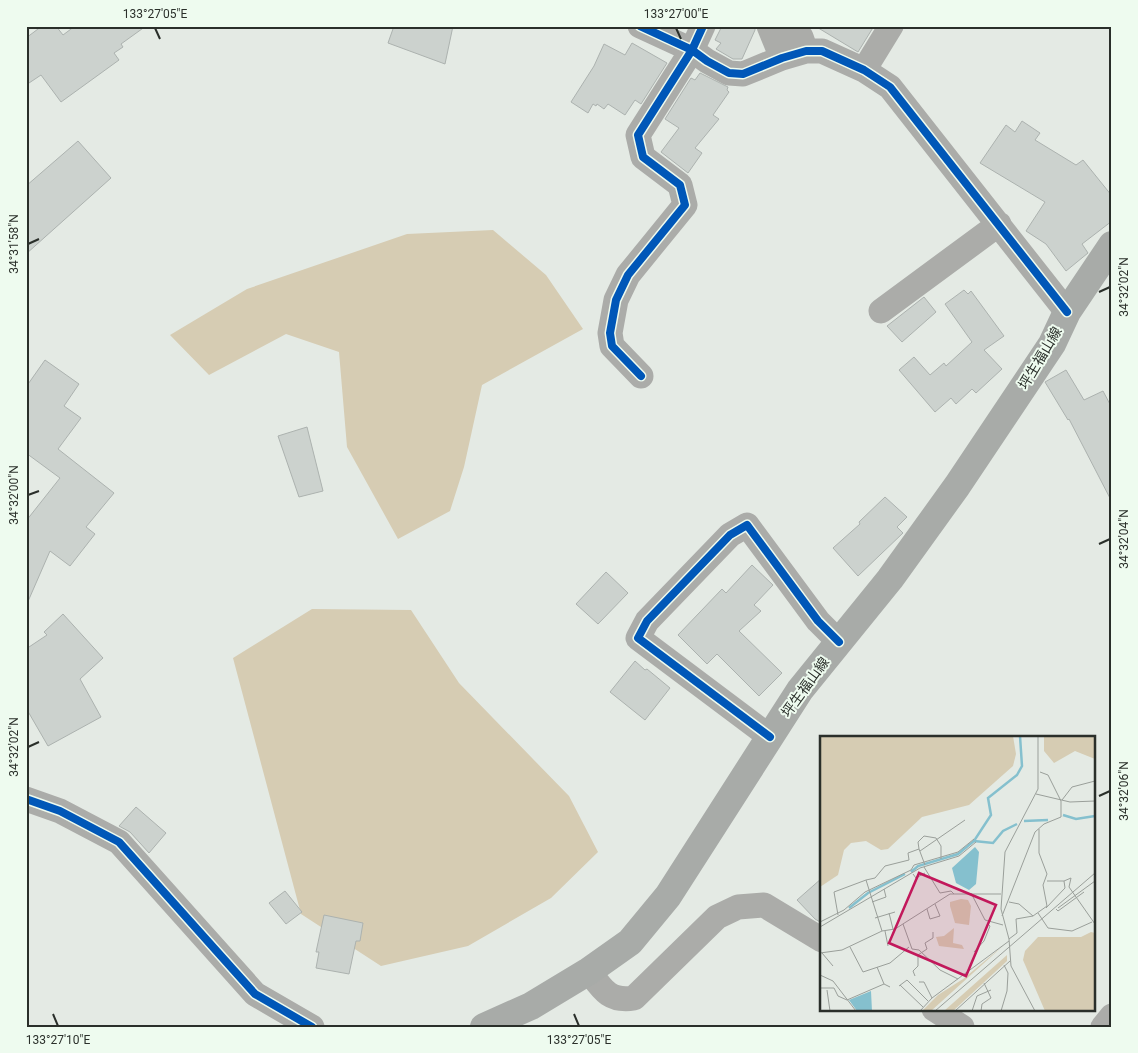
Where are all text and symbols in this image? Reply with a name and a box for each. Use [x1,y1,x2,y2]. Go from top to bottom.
text: 133°27'05"E [123,7,187,21]
text: 133°27'00"E [644,7,708,21]
text: 34°31'58"N [7,214,21,274]
text: 34°32'02"N [1117,257,1131,317]
street label: 坪生福山線 [1015,324,1065,392]
text: 34°32'00"N [7,465,21,525]
text: 34°32'04"N [1117,509,1131,569]
street label: 坪生福山線 [778,654,832,720]
text: 34°32'02"N [7,717,21,777]
inset map [820,736,1096,1010]
text: 34°32'06"N [1117,761,1131,821]
text: 133°27'10"E [26,1033,90,1047]
text: 133°27'05"E [547,1033,611,1047]

